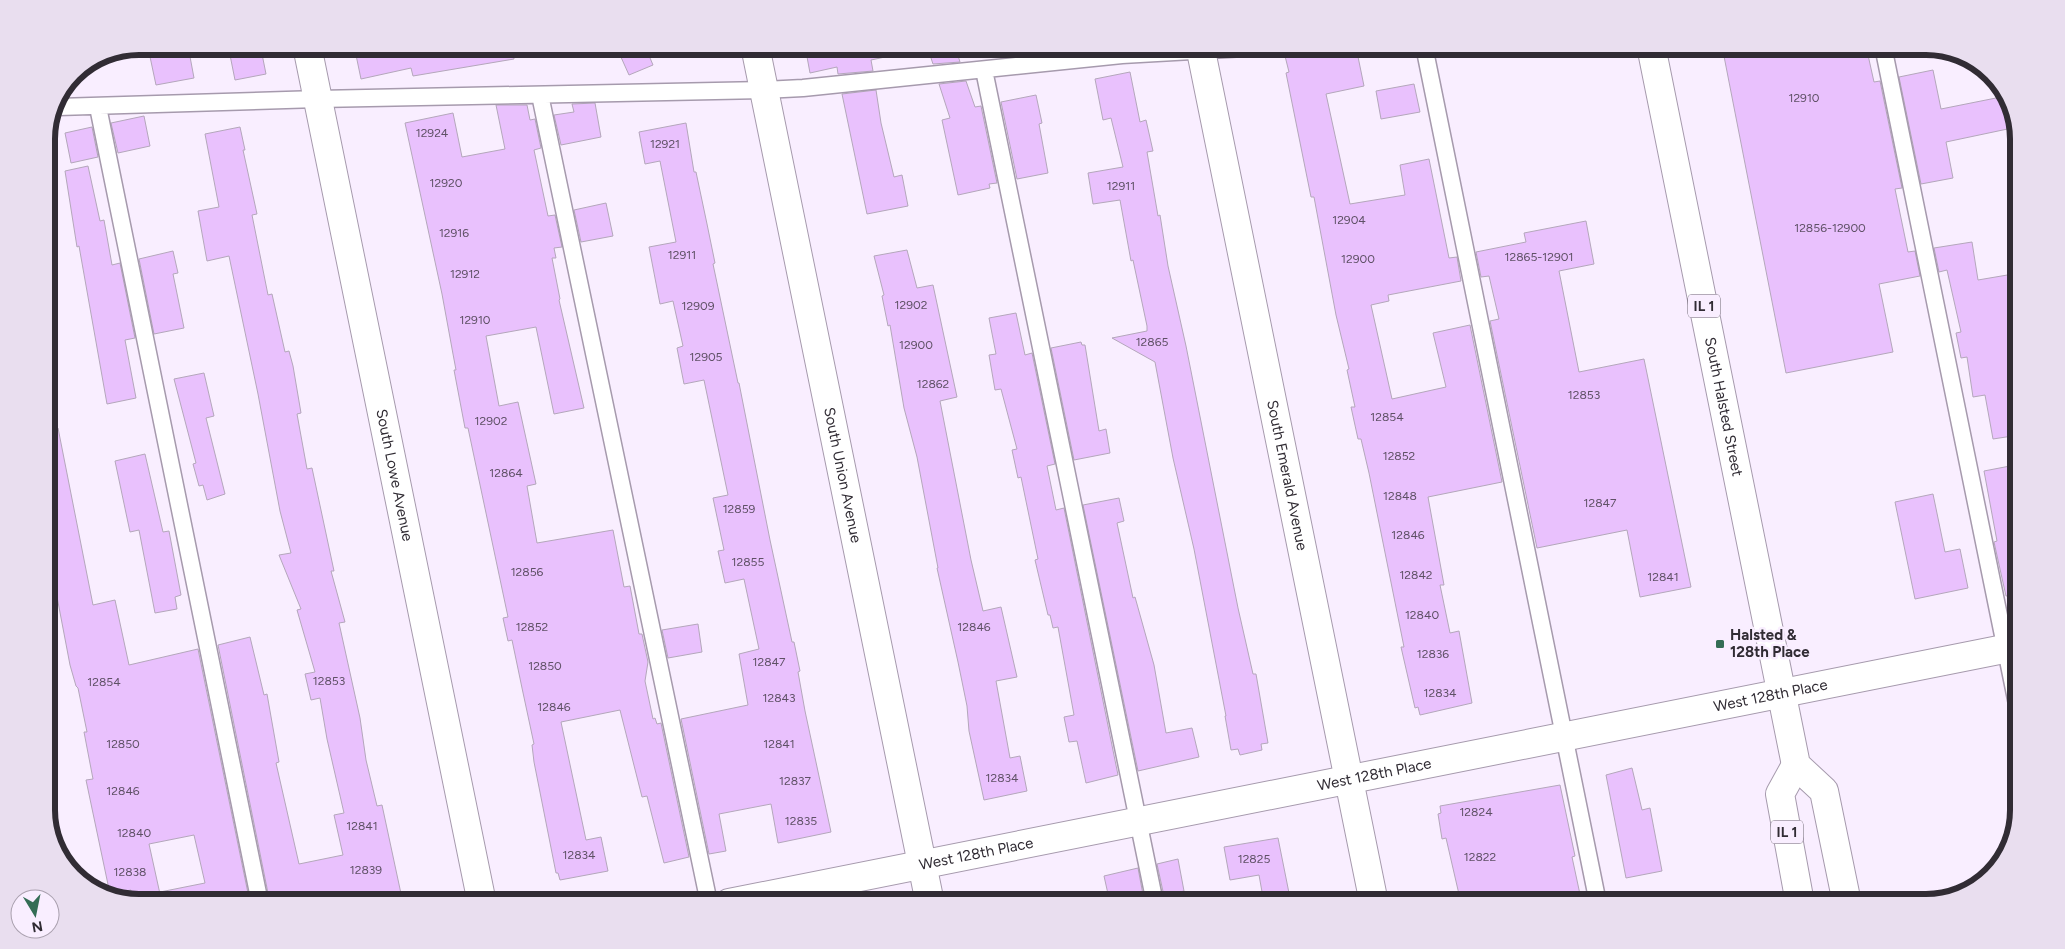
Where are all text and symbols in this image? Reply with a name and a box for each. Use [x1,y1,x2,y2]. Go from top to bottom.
house number: 12910 [1788,91,1820,105]
house number: 12924 [416,126,449,140]
house number: 12921 [650,137,680,151]
house number: 12920 [430,176,463,190]
house number: 12911 [1107,179,1135,193]
house number: 12904 [1332,213,1366,227]
house number: 12856-12900 [1794,221,1866,235]
house number: 12916 [439,226,469,240]
house number: 12911 [668,248,696,262]
house number: 12865-12901 [1505,250,1573,264]
house number: 12900 [1341,252,1375,266]
house number: 12912 [450,267,480,281]
road number: IL 1 [1688,294,1720,318]
house number: 12902 [895,298,927,312]
house number: 12909 [682,299,715,313]
house number: 12910 [459,313,491,327]
house number: 12865 [1136,335,1168,349]
street label: South Halsted Street [1701,336,1747,478]
house number: 12900 [899,338,933,352]
house number: 12905 [689,350,723,364]
house number: 12862 [917,377,949,391]
house number: 12853 [1568,388,1600,402]
street label: South Emerald Avenue [1263,398,1311,552]
street label: South Union Avenue [820,406,865,545]
street label: South Lowe Avenue [372,407,417,543]
house number: 12854 [1370,410,1404,424]
house number: 12902 [475,414,507,428]
house number: 12852 [1383,449,1415,463]
house number: 12864 [489,466,523,480]
house number: 12848 [1383,489,1417,503]
house number: 12847 [1584,496,1617,510]
house number: 12859 [723,502,756,516]
house number: 12846 [1391,528,1425,542]
house number: 12855 [732,555,765,569]
house number: 12856 [511,565,544,579]
house number: 12842 [1399,568,1433,582]
house number: 12841 [1647,570,1679,584]
house number: 12840 [1405,608,1439,622]
house number: 12852 [516,620,548,634]
house number: 12846 [957,620,991,634]
place label: Halsted & 128th Place [1730,626,1810,661]
marker: Halsted & 128th Place [1714,638,1726,650]
house number: 12836 [1417,647,1449,661]
house number: 12847 [753,655,786,669]
house number: 12850 [528,659,562,673]
house number: 12853 [313,674,345,688]
house number: 12854 [87,675,121,689]
street label: West 128th Place [1712,675,1829,716]
house number: 12834 [1423,686,1457,700]
house number: 12843 [762,691,796,705]
house number: 12846 [537,700,571,714]
house number: 12850 [106,737,140,751]
house number: 12841 [763,737,795,751]
street label: West 128th Place [1316,754,1433,795]
house number: 12834 [985,771,1019,785]
house number: 12837 [779,774,812,788]
house number: 12846 [106,784,140,798]
house number: 12824 [1459,805,1493,819]
house number: 12835 [785,814,817,828]
house number: 12841 [346,819,378,833]
road number: IL 1 [1771,820,1803,844]
house number: 12840 [117,826,151,840]
street label: West 128th Place [918,834,1035,874]
house number: 12834 [562,848,596,862]
house number: 12822 [1464,850,1496,864]
house number: 12825 [1238,852,1270,866]
house number: 12839 [350,863,382,877]
house number: 12838 [114,865,146,879]
north arrow [10,889,60,939]
text: N [30,917,44,936]

